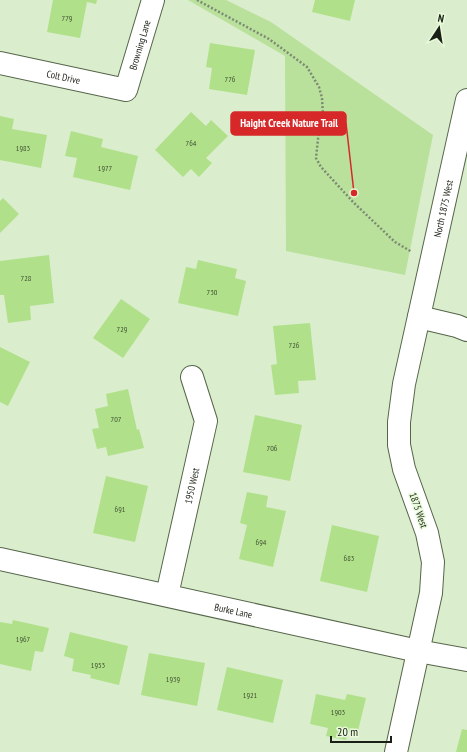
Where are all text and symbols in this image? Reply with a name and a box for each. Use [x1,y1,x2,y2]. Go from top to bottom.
north arrow [419,8,459,48]
text: N [437,11,445,26]
house number: 779 [62,13,73,23]
street label: Browning Lane [126,18,154,72]
street label: Colt Drive [45,67,81,87]
house number: 776 [225,74,236,84]
callout: Haight Creek Nature Trail [231,112,346,135]
text: Haight Creek Nature Trail [240,116,338,130]
house number: 764 [186,138,197,148]
house number: 1983 [16,143,31,153]
house number: 1977 [98,163,113,173]
street label: North 1875 West [431,178,456,239]
house number: 728 [21,273,32,283]
house number: 730 [207,287,218,297]
house number: 729 [117,324,128,334]
house number: 726 [289,340,300,350]
house number: 707 [111,414,122,424]
house number: 706 [267,443,278,453]
street label: 1950 West [182,466,202,505]
street label: 1875 West [406,491,431,530]
house number: 691 [115,504,126,514]
house number: 694 [256,537,267,547]
house number: 683 [344,553,355,563]
street label: Burke Lane [213,600,253,621]
house number: 1967 [16,634,31,644]
house number: 1953 [91,660,106,670]
house number: 1939 [166,674,181,684]
house number: 1921 [243,690,258,700]
house number: 1903 [331,707,346,717]
scale bar [331,718,391,744]
text: 20 m [337,724,358,739]

